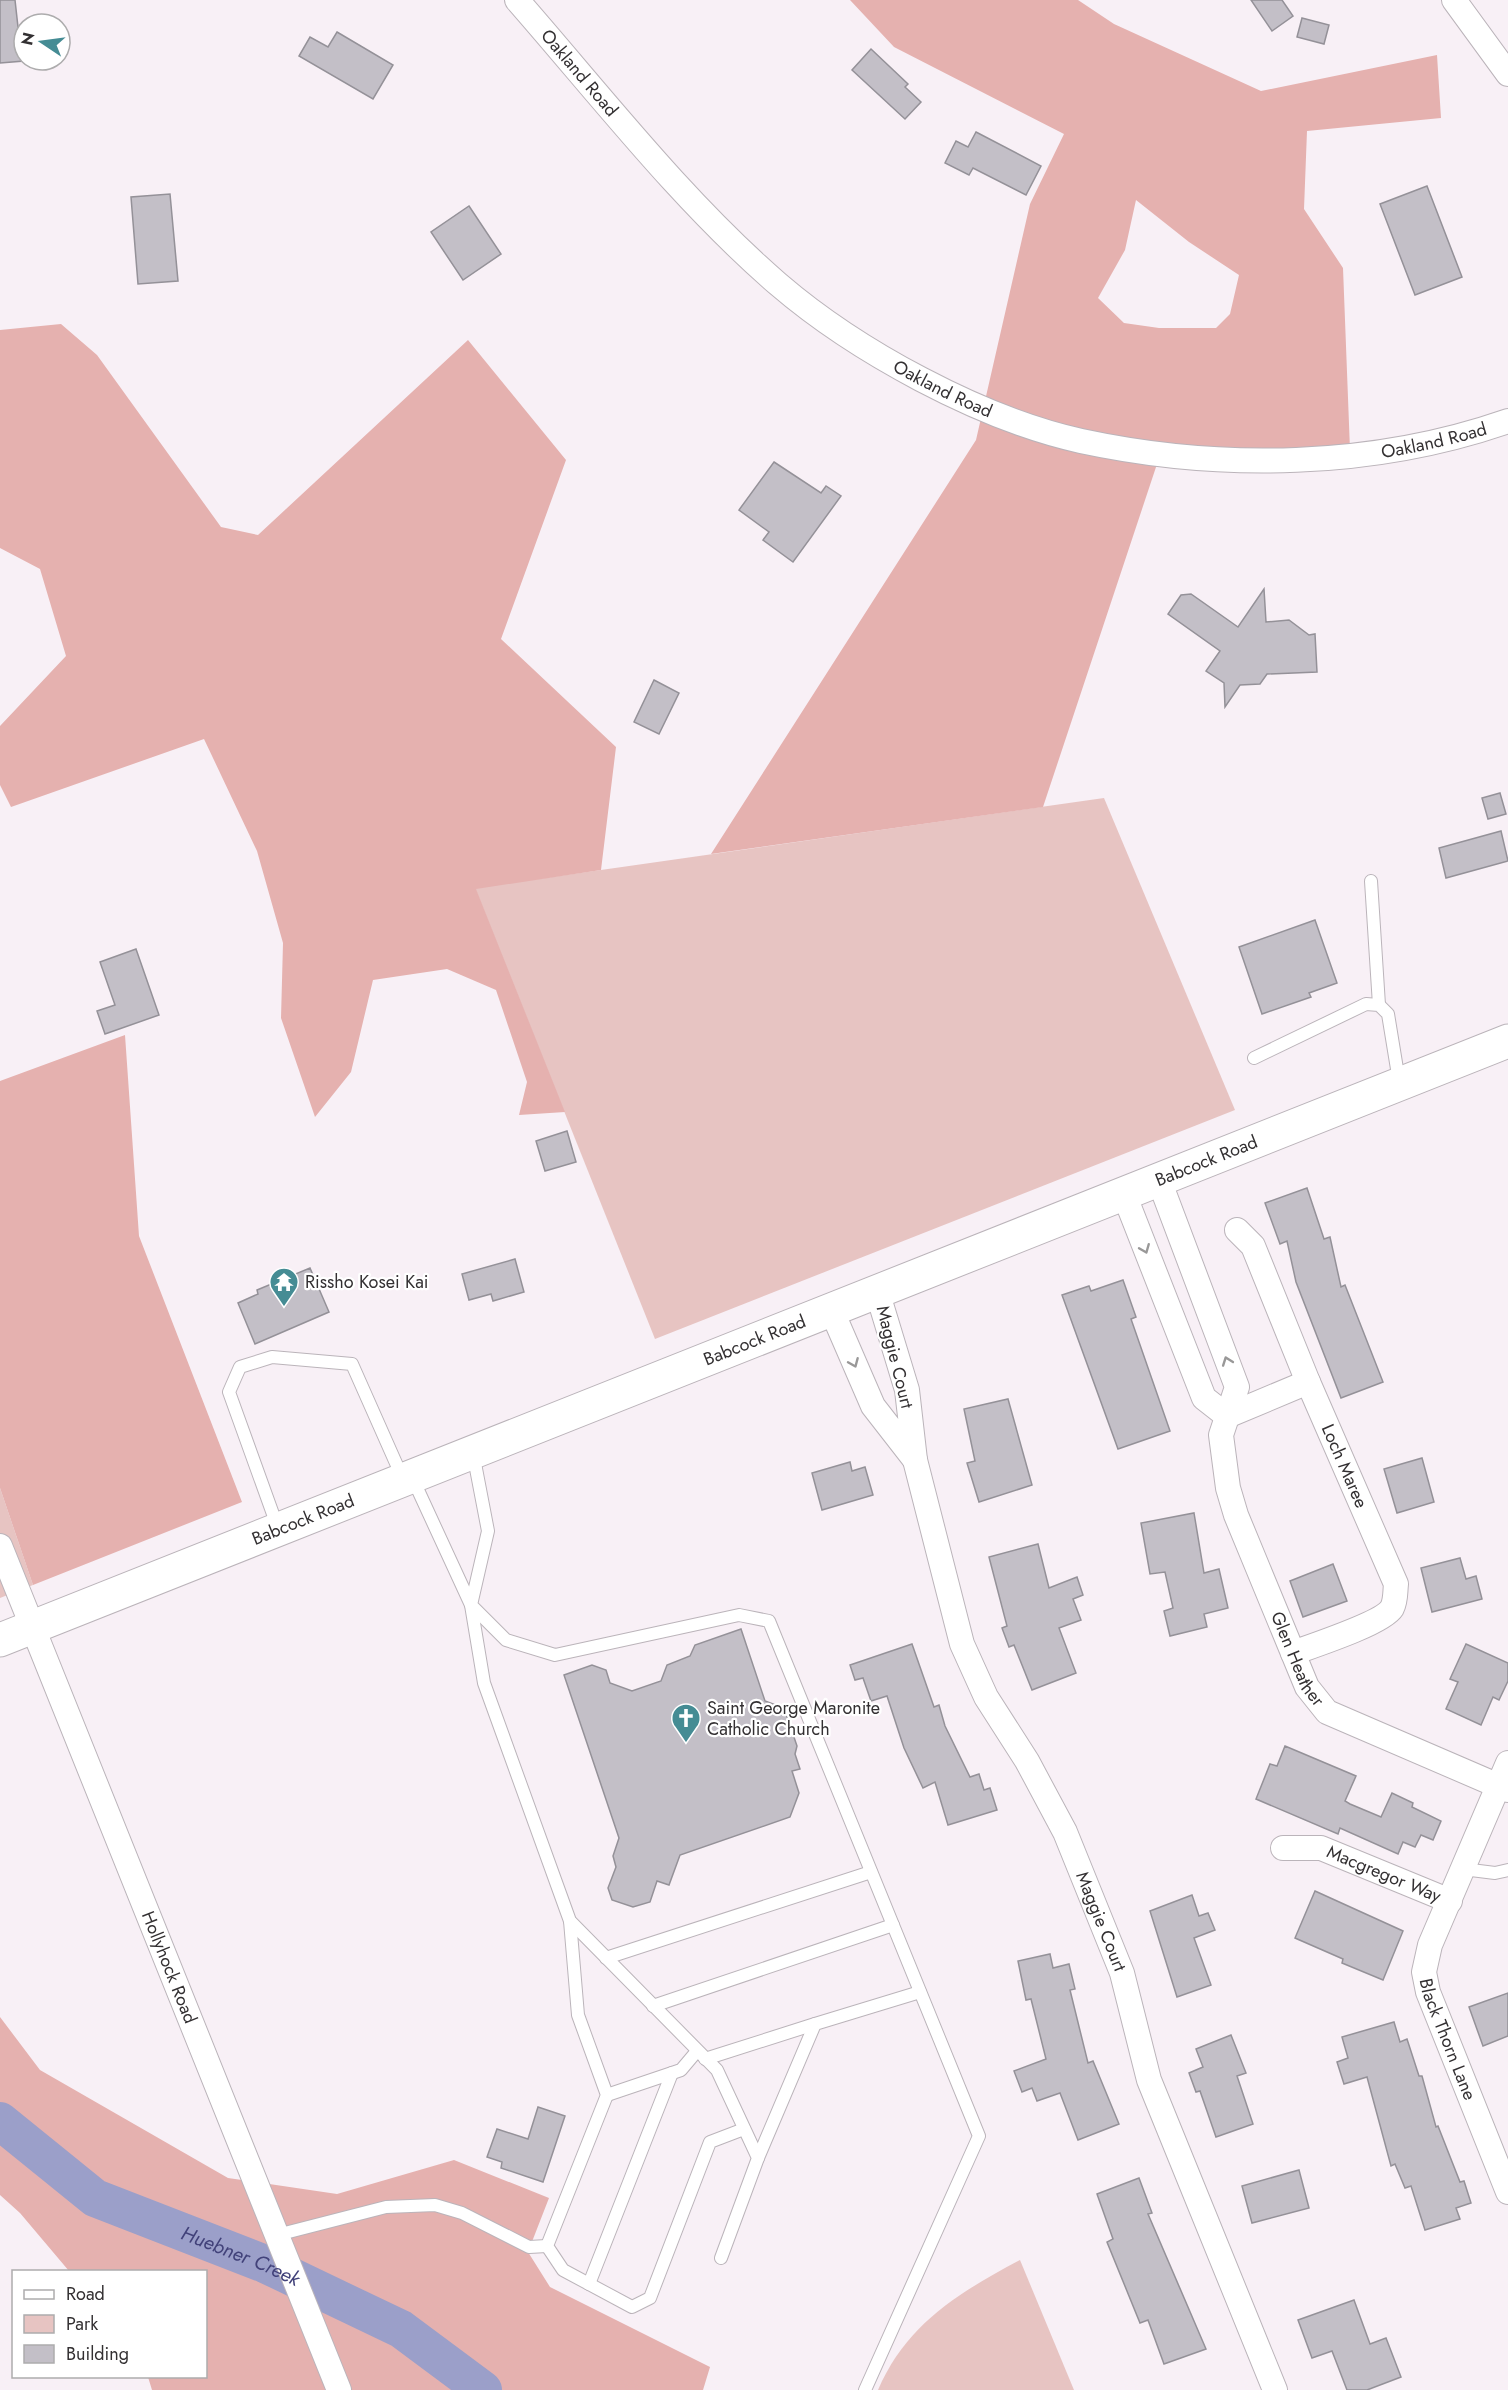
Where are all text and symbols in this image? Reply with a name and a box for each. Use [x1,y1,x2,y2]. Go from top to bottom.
north arrow [12,12,72,72]
street label: Oakland Road [535,23,624,122]
text: N [15,30,41,48]
street label: Oakland Road [888,353,996,424]
street label: Oakland Road [1379,416,1490,465]
street label: Babcock Road [1151,1129,1261,1193]
one-way arrow [1138,1243,1150,1254]
temple icon: Rissho Kosei Kai [268,1266,300,1308]
place label: Rissho Kosei Kai [305,1269,429,1295]
street label: Maggie Court [870,1303,921,1412]
street label: Babcock Road [700,1308,810,1372]
one-way arrow [1222,1356,1234,1367]
one-way arrow [847,1357,859,1368]
street label: Loch Maree [1315,1420,1374,1512]
street label: Babcock Road [248,1488,358,1552]
street label: Glen Heather [1264,1607,1331,1713]
place label: Saint George Maronite Catholic Church [707,1695,880,1742]
church icon: Saint George Maronite Catholic Church [670,1702,702,1744]
street label: Macgregor Way [1323,1839,1445,1909]
street label: Maggie Court [1069,1868,1133,1976]
street label: Hollyhock Road [135,1907,203,2027]
street label: Black Thorn Lane [1413,1976,1483,2104]
water label: Huebner Creek [177,2218,306,2294]
legend [12,2270,207,2378]
text: Road [66,2281,105,2307]
text: Park [66,2311,98,2337]
text: Building [66,2341,129,2367]

